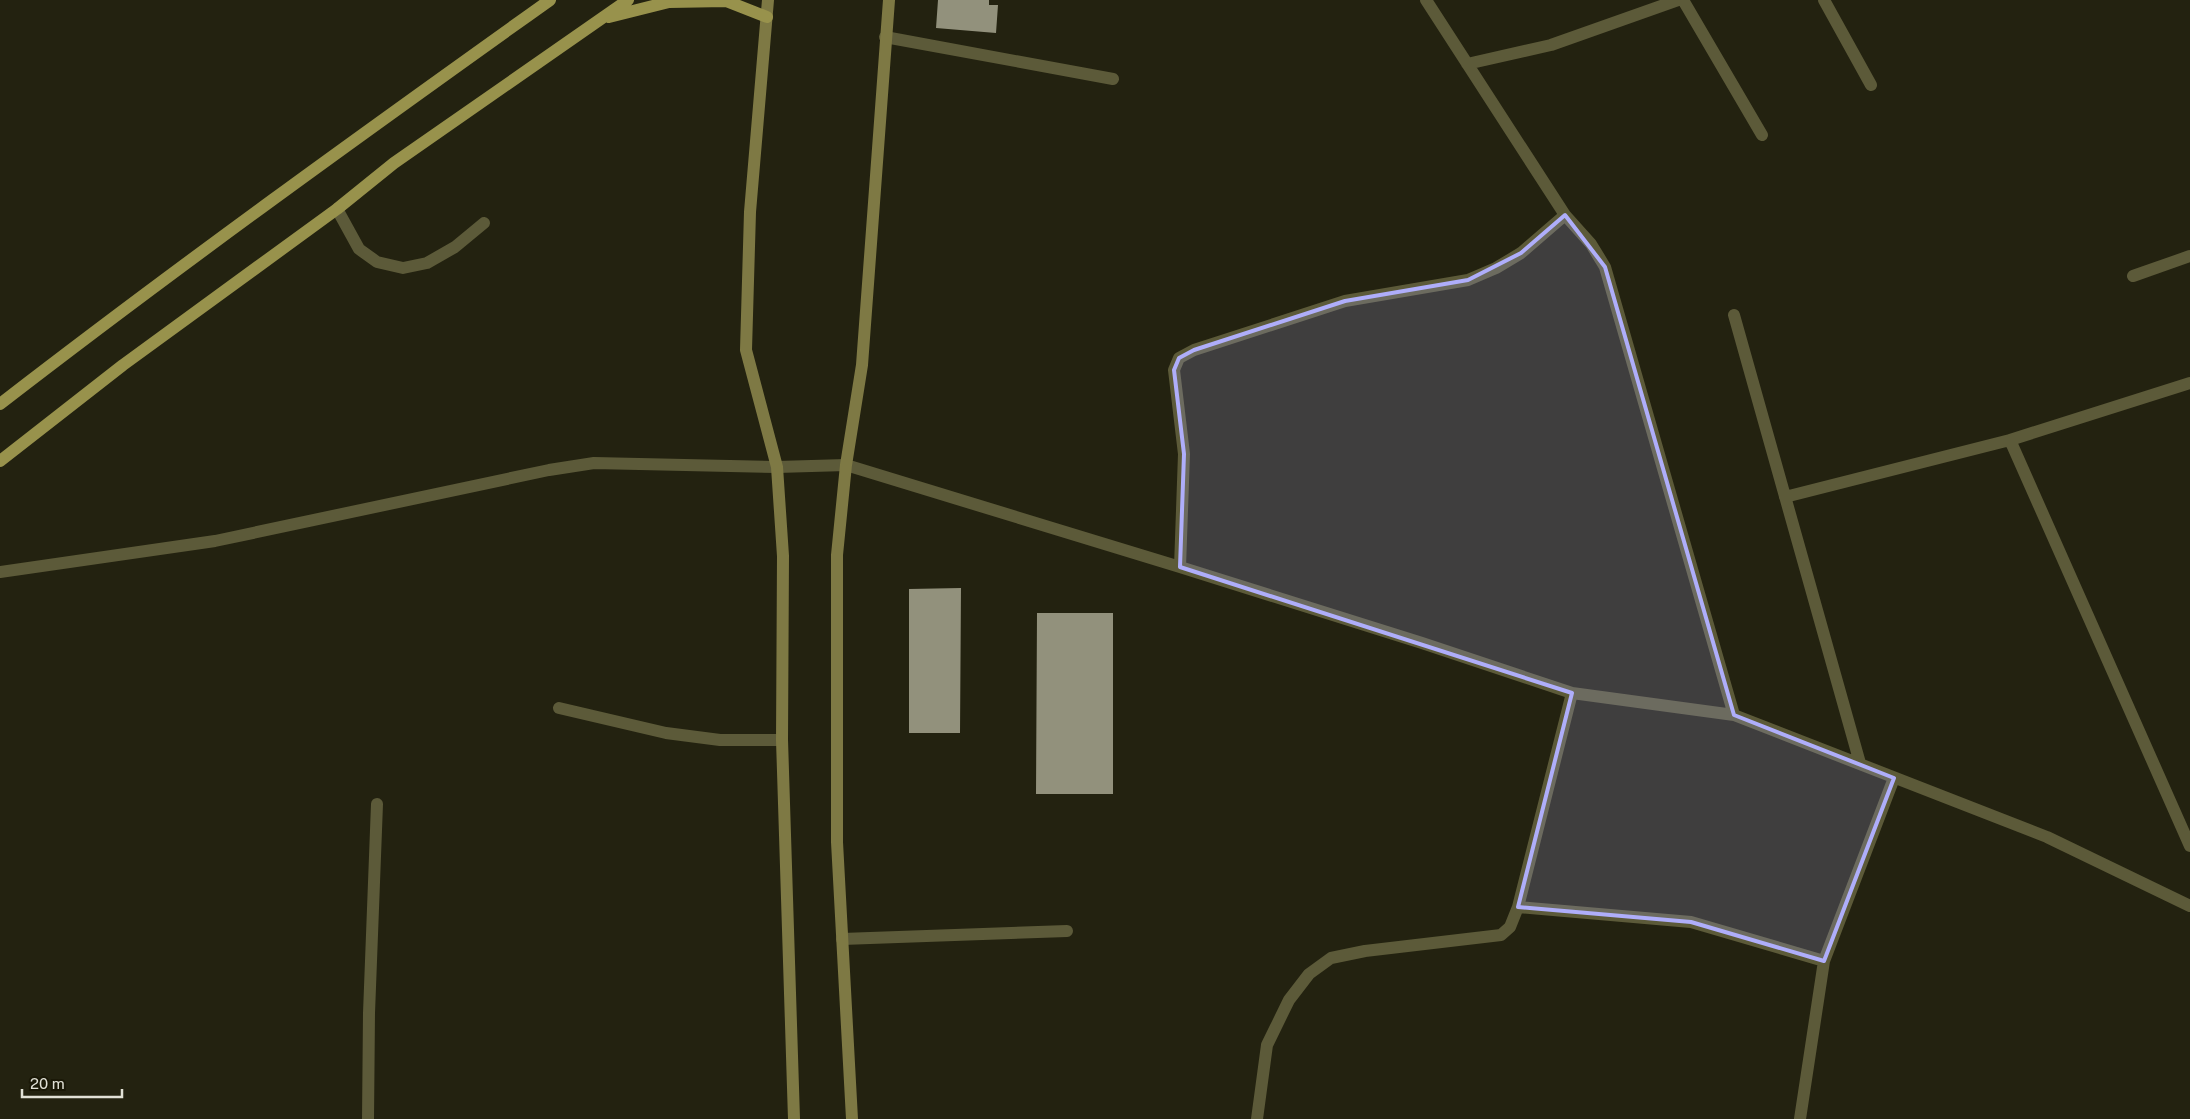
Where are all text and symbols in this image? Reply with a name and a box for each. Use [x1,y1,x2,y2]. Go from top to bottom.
scale bar [22,1066,122,1098]
text: 20 m [30,1075,65,1092]

